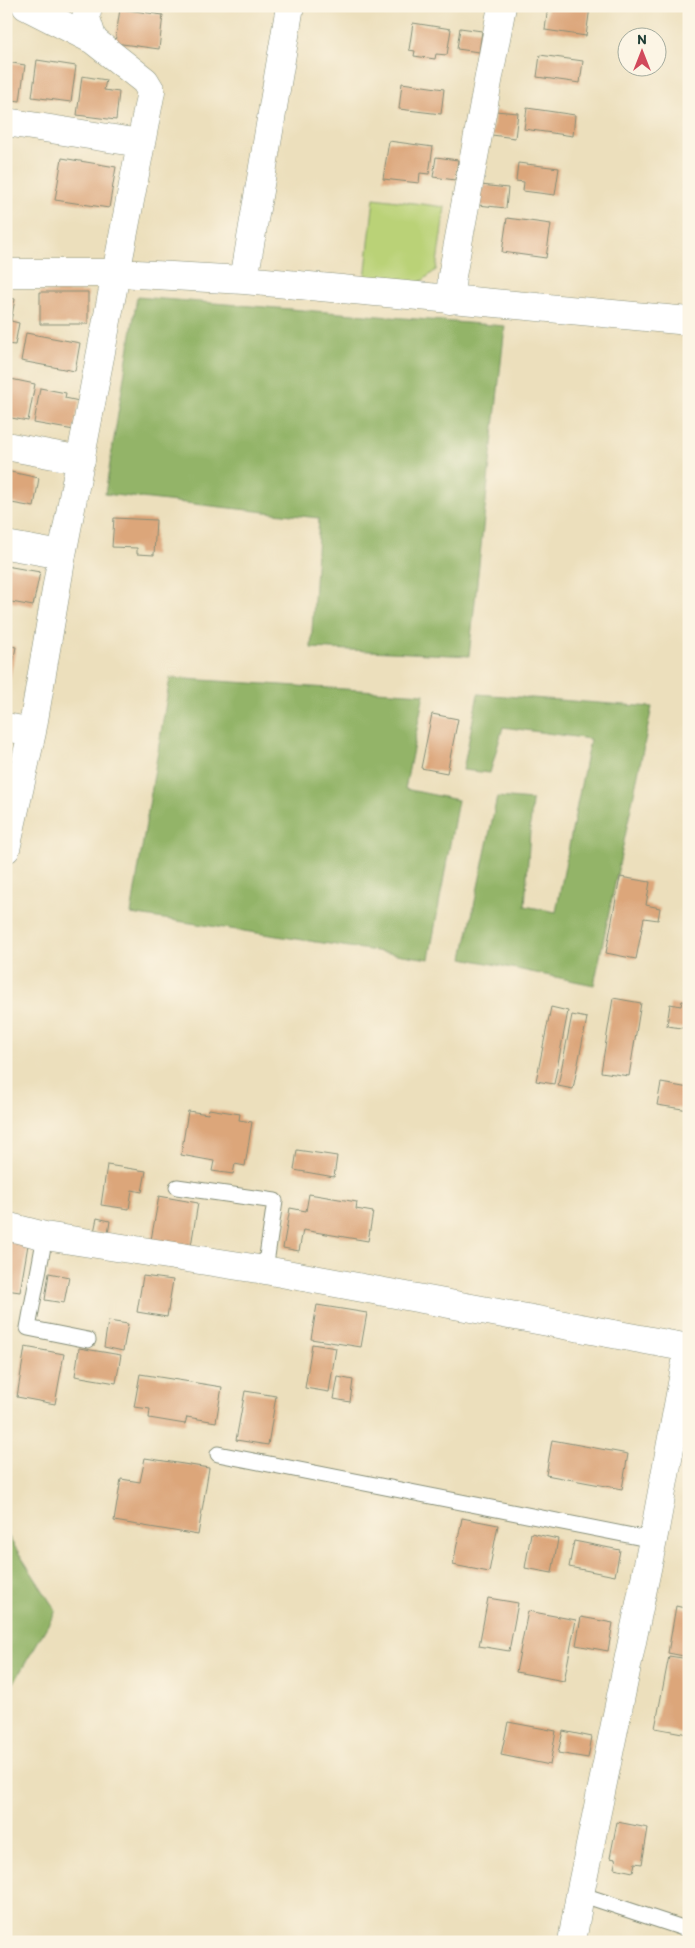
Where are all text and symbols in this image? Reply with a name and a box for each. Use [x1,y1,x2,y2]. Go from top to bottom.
north arrow [618,28,668,78]
text: N [637,31,647,48]

